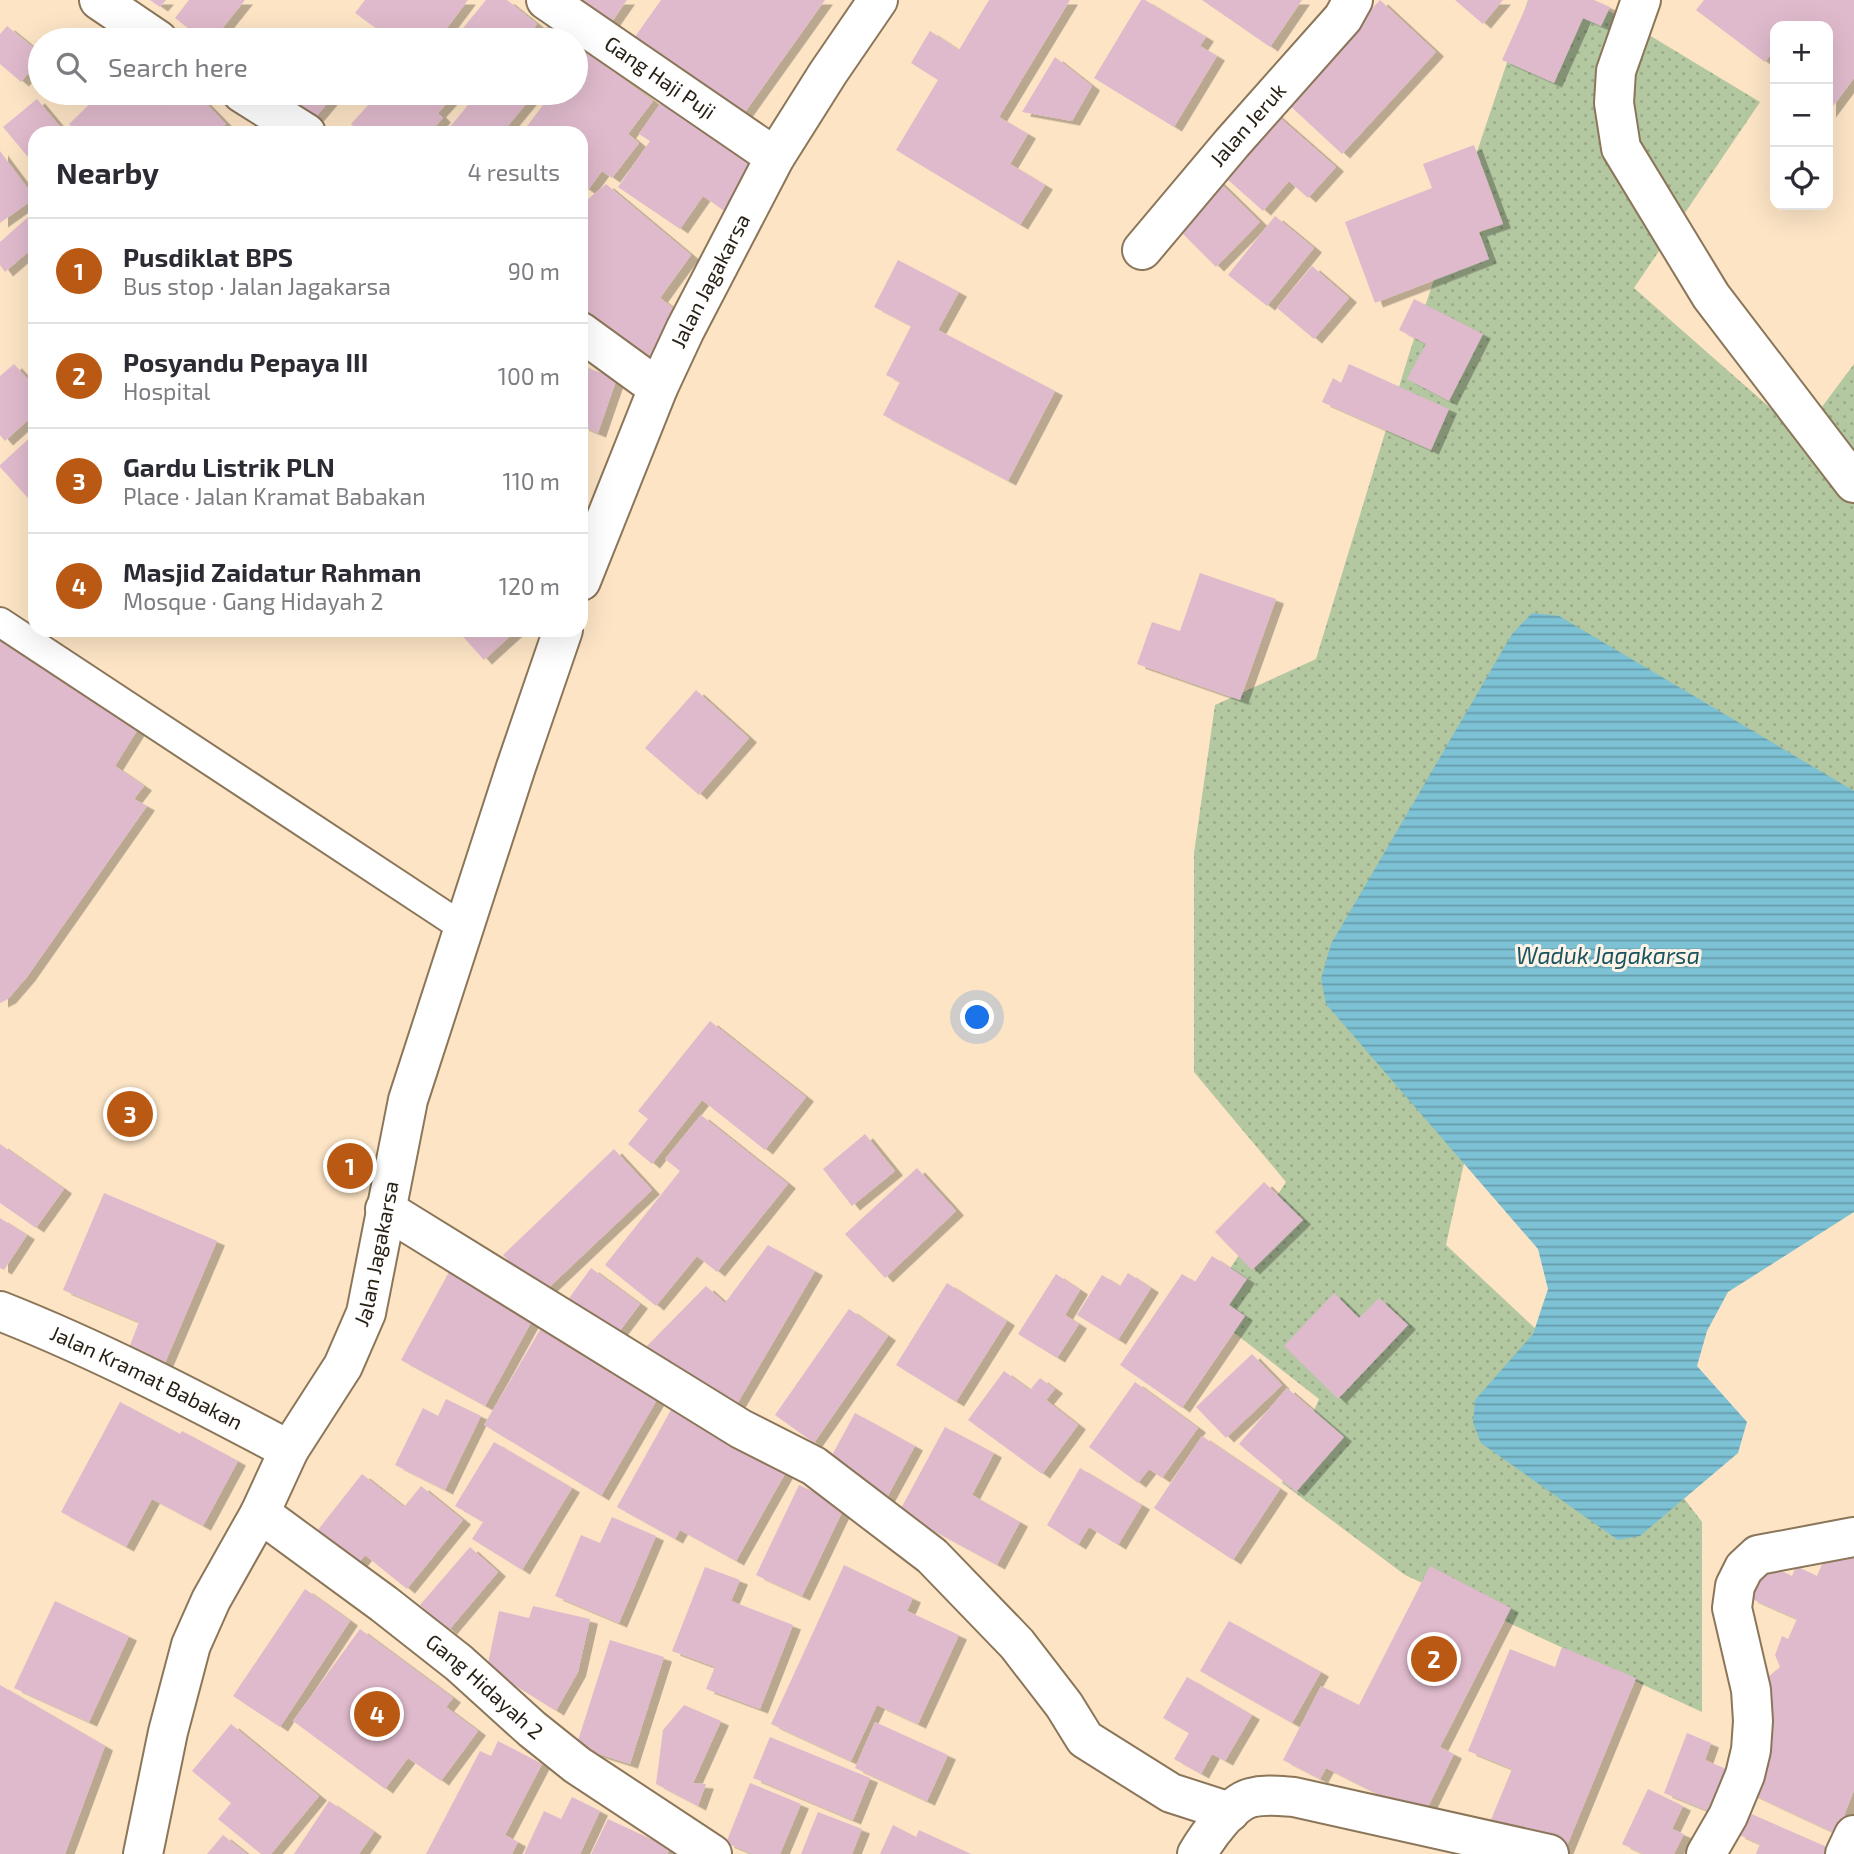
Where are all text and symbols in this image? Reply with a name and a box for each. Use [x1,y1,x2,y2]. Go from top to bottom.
map controls [1770,21,1833,210]
button: + [1770,21,1833,84]
search box [28,28,588,105]
street label: Gang Haji Puji [600,30,721,124]
icon: search [52,48,90,86]
text: Search here [108,51,248,82]
street label: Jalan Jeruk [1204,77,1290,171]
button: − [1770,84,1833,147]
button: locate [1770,147,1833,210]
text: Nearby [56,154,159,190]
text: 4 results [468,158,560,186]
street label: Jalan Jagakarsa [664,209,754,351]
text: Pusdiklat BPS [123,241,293,272]
text: 1 [74,257,84,285]
text: 90 m [508,257,560,285]
text: Bus stop · Jalan Jagakarsa [123,272,391,300]
text: Posyandu Pepaya III [123,346,368,377]
text: 2 [72,362,86,390]
text: 100 m [498,362,560,390]
text: Hospital [123,377,210,405]
text: Gardu Listrik PLN [123,451,335,482]
text: 3 [72,467,86,495]
text: 110 m [503,467,560,495]
text: Place · Jalan Kramat Babakan [123,482,426,510]
text: Masjid Zaidatur Rahman [123,556,421,587]
text: 4 [72,572,86,600]
text: 120 m [499,572,560,600]
text: Mosque · Gang Hidayah 2 [123,587,384,615]
water label: Waduk Jagakarsa [1516,941,1700,969]
your location [960,1000,994,1034]
pin: 3 [107,1088,153,1140]
pin: 1 [327,1140,373,1192]
street label: Jalan Jagakarsa [348,1179,403,1330]
street label: Jalan Kramat Babakan [47,1319,247,1434]
street label: Gang Hidayah 2 [422,1628,549,1744]
pin: 2 [1411,1633,1457,1685]
pin: 4 [354,1688,400,1740]

